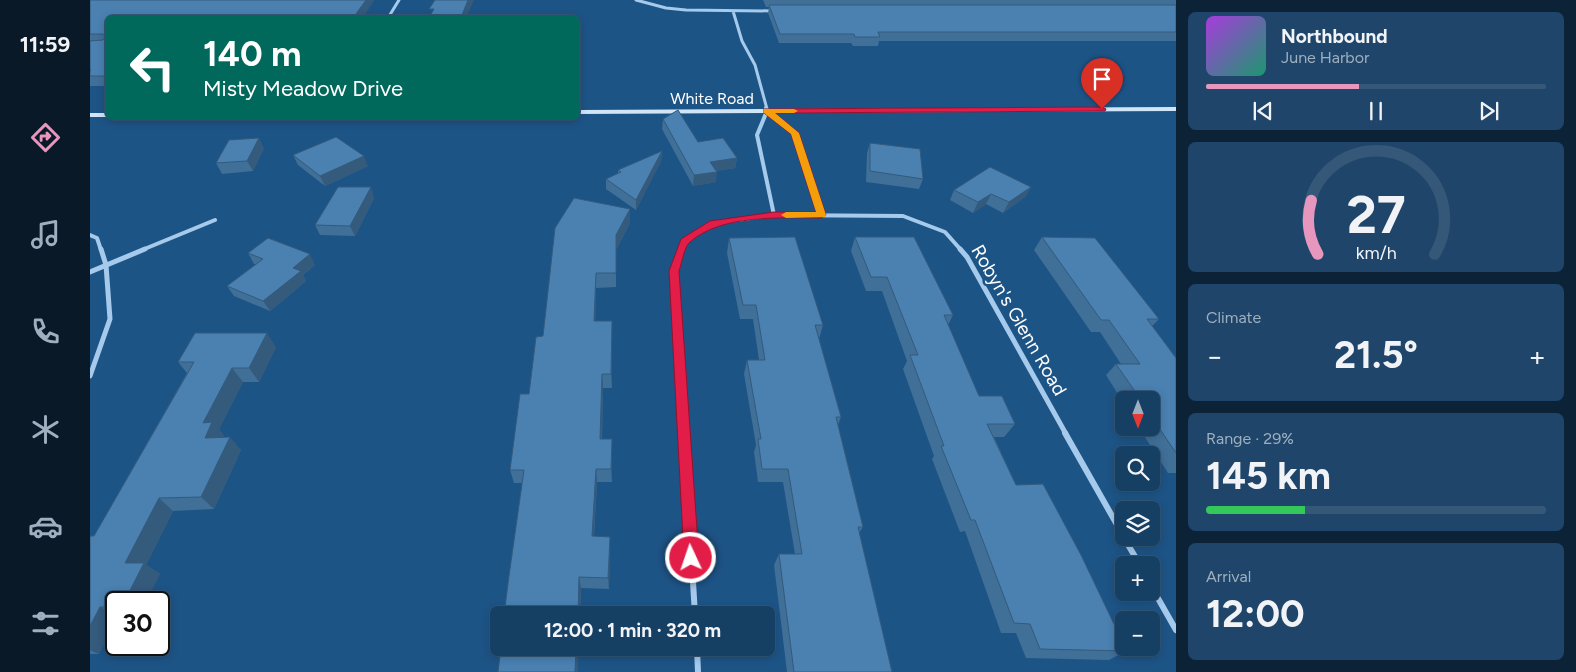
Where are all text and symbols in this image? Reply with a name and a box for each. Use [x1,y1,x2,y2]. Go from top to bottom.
text: Northbound [1281,25,1388,48]
text: 11:59 [20,31,70,58]
text: 140 m [203,33,301,75]
icon: left [120,35,185,100]
text: June Harbor [1281,48,1369,67]
pin [1081,58,1123,109]
icon: arrive [1088,65,1116,93]
text: Misty Meadow Drive [203,75,403,102]
street label: White Road [670,89,754,108]
icon: previous [1249,97,1277,125]
icon: pause [1362,97,1390,125]
icon: next [1475,97,1503,125]
icon: directions [28,120,63,155]
text: 27 [1346,184,1406,246]
icon: music [28,217,63,252]
street label: Robyn's Glenn Road [966,240,1072,400]
text: km/h [1356,242,1396,263]
text: Climate [1206,308,1261,327]
icon: phone [28,314,63,349]
text: 21.5° [1334,332,1418,378]
text: − [1206,339,1223,373]
text: + [1529,339,1546,373]
north arrow [1115,391,1160,436]
map controls [1115,391,1160,656]
icon: climate [28,412,63,447]
text: Range · 29% [1206,429,1294,448]
button: search [1115,446,1160,491]
text: 145 km [1206,453,1331,499]
button: layers [1115,501,1160,546]
icon: car [28,509,63,544]
position arrow [664,531,716,583]
button: + [1115,556,1160,601]
text: Arrival [1206,567,1251,586]
speed limit sign: 30 [105,591,170,656]
text: 12:00 [1206,591,1305,637]
icon: filters [28,606,63,641]
button: − [1115,611,1160,656]
text: 12:00 · 1 min · 320 m [544,619,721,642]

